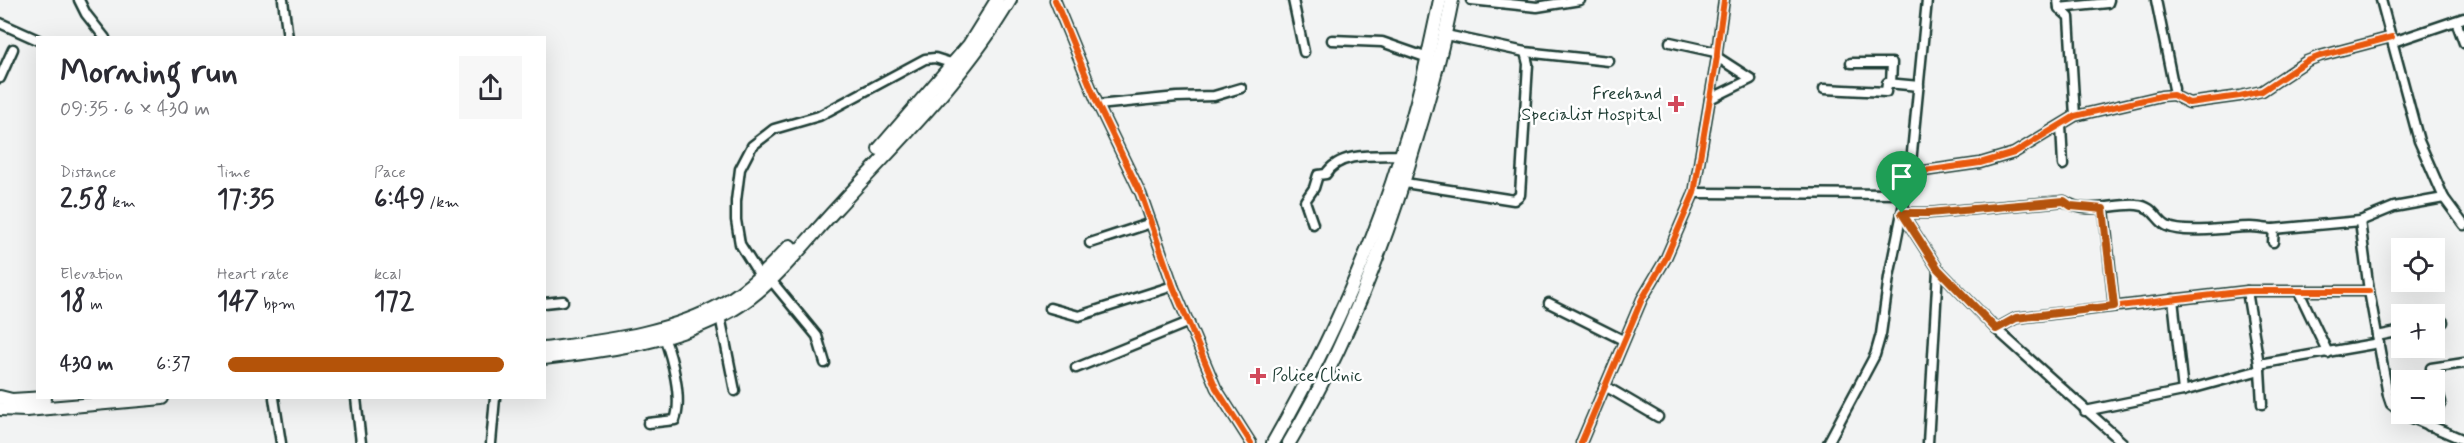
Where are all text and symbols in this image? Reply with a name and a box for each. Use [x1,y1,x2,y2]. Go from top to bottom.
text: Morning run [60,51,238,95]
button: share [459,56,522,119]
place label: Freehand Specialist Hospital [1521,82,1662,127]
marker: Freehand Specialist Hospital [1667,95,1685,113]
text: 09:35 · 6 × 430 m [60,96,210,123]
pin [1876,151,1927,213]
icon: arrive [1885,160,1918,193]
text: Distance [60,162,116,183]
text: Time [217,162,251,183]
text: Pace [374,162,406,183]
text: 2.58 [60,183,108,217]
text: 17:35 [217,183,274,217]
text: 6:49 [374,183,425,217]
text: km [108,192,136,213]
text: /km [425,192,460,213]
map controls [2391,238,2445,424]
button: locate [2391,238,2445,292]
text: Elevation [60,264,123,285]
text: Heart rate [217,264,289,285]
text: kcal [374,264,401,285]
text: 18 [60,285,86,319]
text: 147 [217,285,259,319]
text: 172 [374,285,414,319]
text: m [86,294,103,315]
text: bpm [259,294,295,315]
button: + [2391,304,2445,358]
text: 430 m [60,351,113,378]
text: 6:37 [156,351,191,378]
place label: Police Clinic [1272,364,1362,388]
marker: Police Clinic [1249,367,1267,385]
button: − [2391,370,2445,424]

